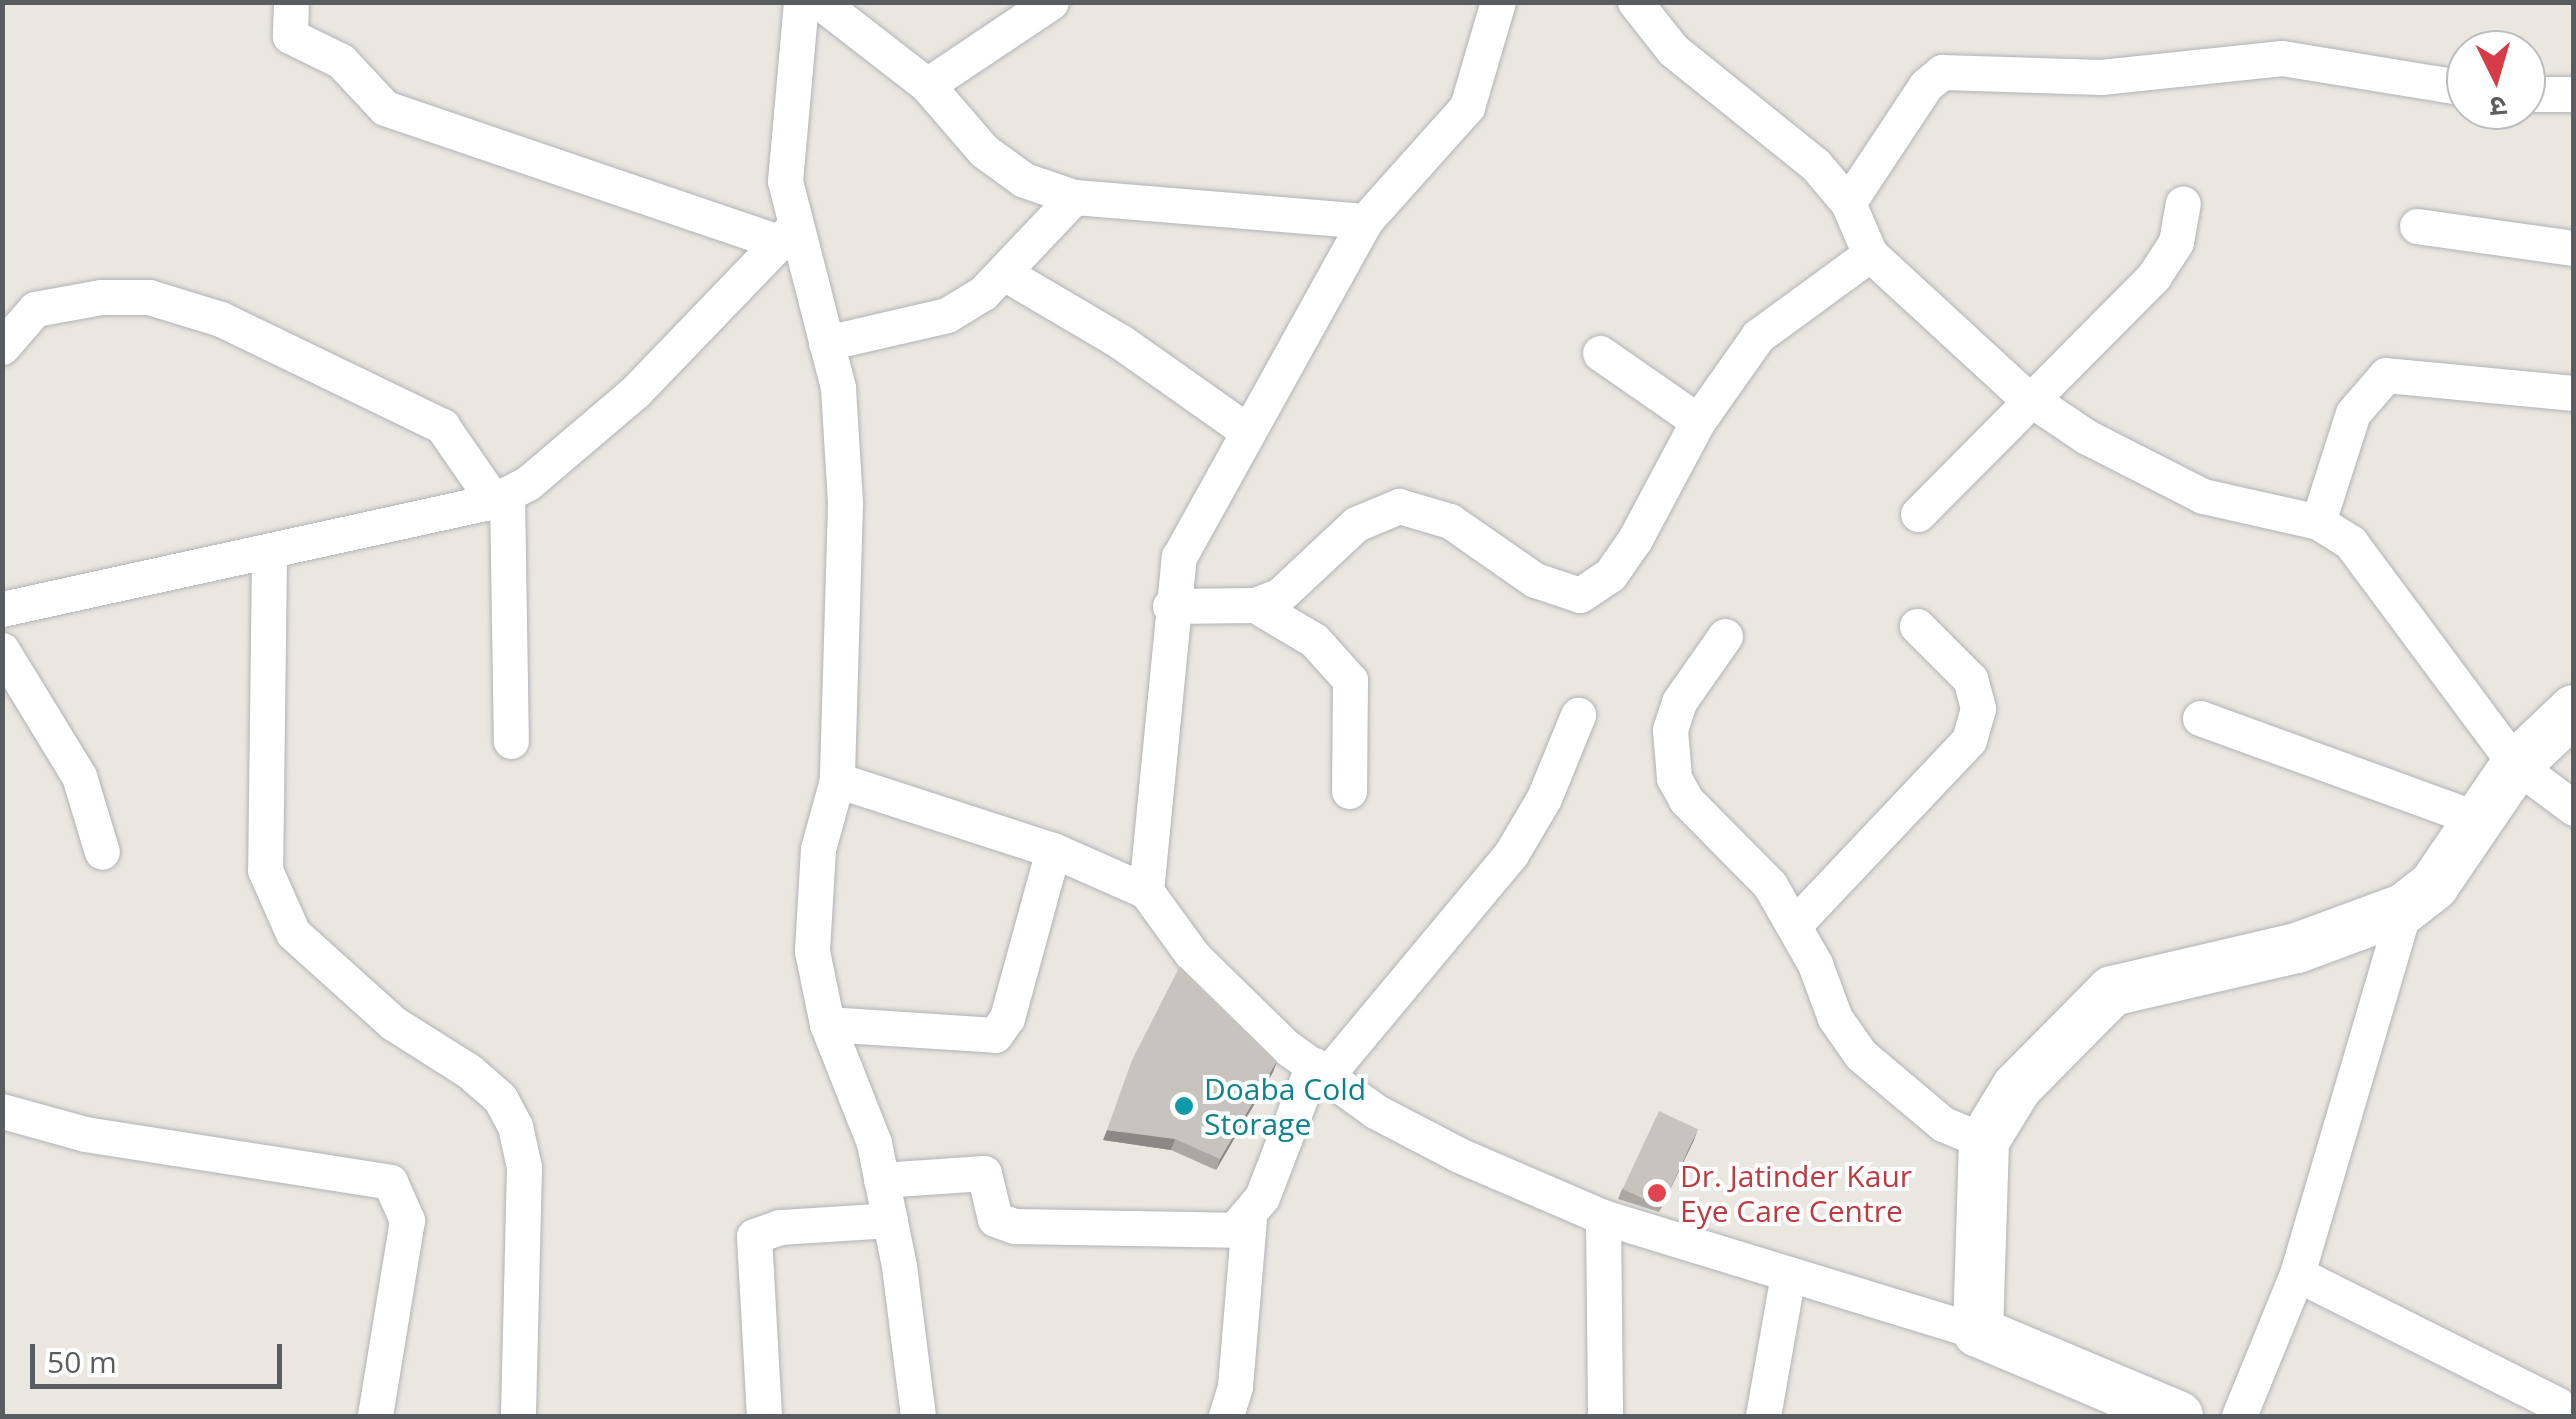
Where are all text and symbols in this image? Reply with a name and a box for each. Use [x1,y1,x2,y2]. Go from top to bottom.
north arrow [2446,30,2546,130]
text: उ [2489,88,2508,128]
place label: Doaba Cold Storage [1204,1071,1366,1142]
marker: Doaba Cold Storage [1173,1095,1195,1117]
place label: Dr. Jatinder Kaur Eye Care Centre [1680,1158,1912,1228]
marker: Dr. Jatinder Kaur Eye Care Centre [1644,1180,1670,1206]
scale bar [35,1324,288,1386]
text: 50 m [47,1341,117,1382]

